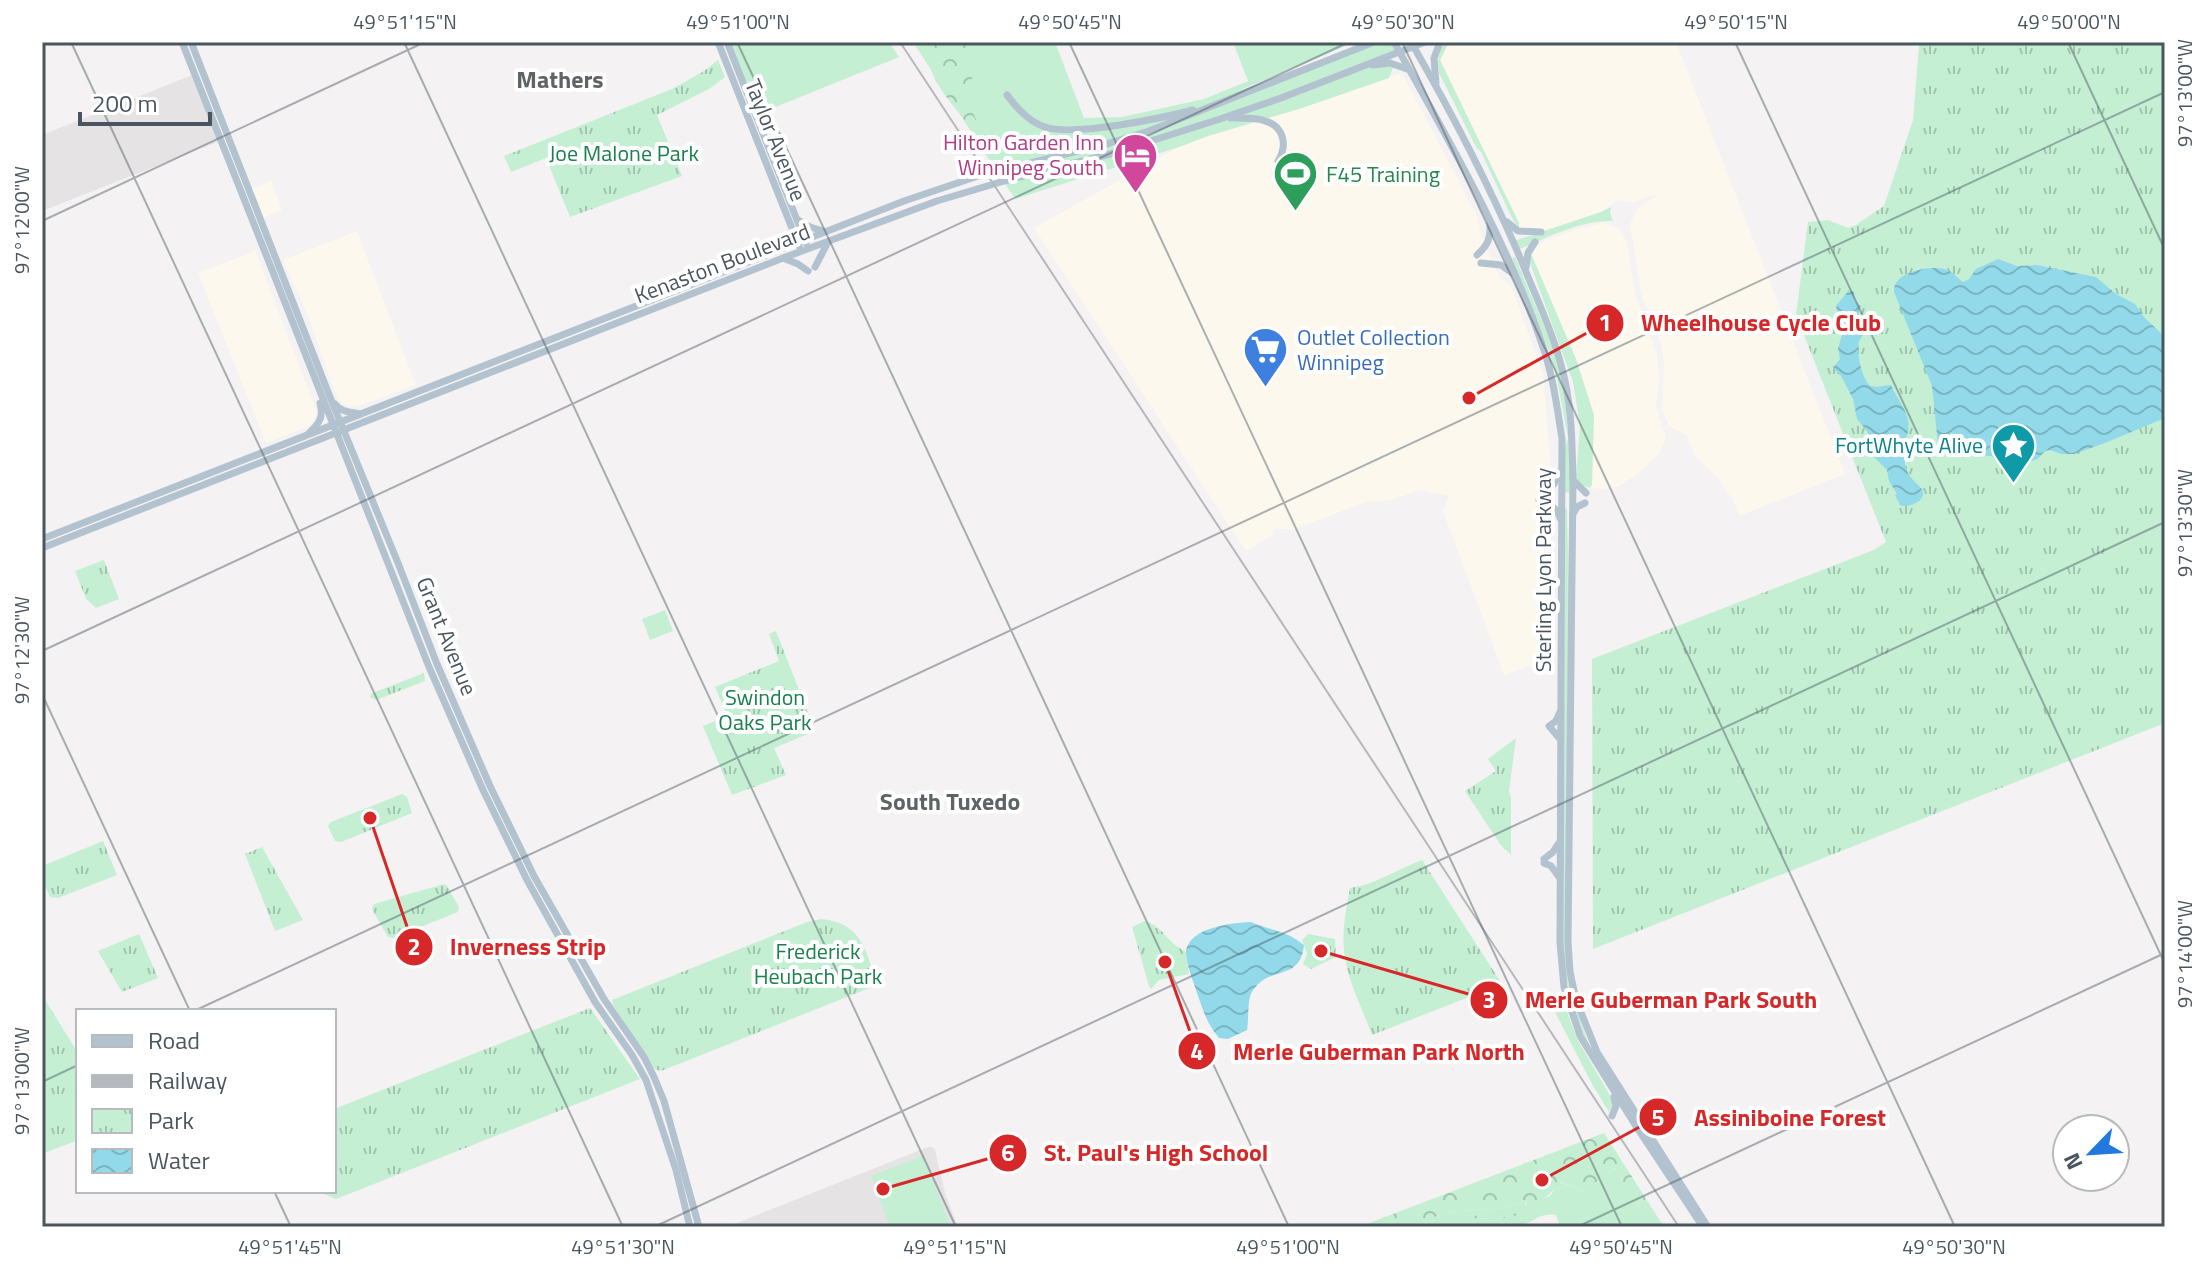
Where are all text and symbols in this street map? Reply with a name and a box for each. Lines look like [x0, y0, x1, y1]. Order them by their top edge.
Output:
text: 49°51'15"N [353, 6, 457, 37]
text: 49°51'00"N [686, 6, 790, 37]
text: 49°50'45"N [1018, 6, 1122, 37]
text: 49°50'30"N [1351, 6, 1455, 37]
text: 49°50'15"N [1684, 6, 1788, 37]
text: 49°50'00"N [2017, 6, 2121, 37]
text: 97°13'00"W [2169, 39, 2200, 147]
district label: Mathers [516, 61, 604, 97]
street label: Taylor Avenue [736, 74, 816, 206]
scale bar [80, 76, 210, 126]
text: 200 m [92, 85, 158, 121]
place label: Hilton Garden Inn Winnipeg South [943, 125, 1104, 184]
hotel icon: Hilton Garden Inn Winnipeg South [1111, 131, 1159, 194]
park label: Joe Malone Park [549, 136, 699, 170]
sports icon: F45 Training [1271, 150, 1319, 213]
place label: F45 Training [1326, 157, 1440, 191]
text: 97°12'00"W [6, 166, 37, 274]
street label: Kenaston Boulevard [629, 214, 815, 312]
callout: Wheelhouse Cycle Club [1585, 299, 1897, 347]
text: 1 [1598, 304, 1612, 340]
text: Wheelhouse Cycle Club [1641, 304, 1881, 340]
place label: Outlet Collection Winnipeg [1297, 320, 1450, 379]
supermarket icon: Outlet Collection Winnipeg [1242, 326, 1290, 389]
place icon: FortWhyte Alive [1990, 421, 2038, 484]
place label: FortWhyte Alive [1835, 428, 1983, 462]
street label: Sterling Lyon Parkway [1526, 467, 1560, 672]
text: 97°13'30"W [2169, 469, 2200, 577]
street label: Grant Avenue [408, 572, 486, 700]
text: 97°12'30"W [6, 596, 37, 704]
park label: Swindon Oaks Park [718, 680, 812, 739]
district label: South Tuxedo [880, 783, 1020, 819]
text: 97°14'00"W [2169, 900, 2200, 1008]
callout: Inverness Strip [394, 923, 622, 971]
text: 2 [407, 928, 421, 964]
text: Inverness Strip [450, 928, 606, 964]
park label: Frederick Heubach Park [754, 934, 883, 993]
callout: Merle Guberman Park South [1469, 976, 1834, 1024]
text: 3 [1482, 981, 1496, 1017]
text: Merle Guberman Park South [1525, 981, 1817, 1017]
legend [76, 1009, 336, 1193]
text: Road [148, 1022, 200, 1058]
text: 97°13'00"W [6, 1027, 37, 1135]
callout: Merle Guberman Park North [1177, 1027, 1541, 1075]
text: 4 [1190, 1033, 1204, 1069]
text: Merle Guberman Park North [1233, 1033, 1525, 1069]
text: Railway [148, 1062, 228, 1098]
callout: Assiniboine Forest [1638, 1093, 1901, 1141]
text: 5 [1651, 1099, 1665, 1135]
text: Assiniboine Forest [1694, 1099, 1886, 1135]
text: Park [148, 1102, 194, 1138]
north arrow [2051, 1113, 2131, 1193]
callout: St. Paul's High School [988, 1129, 1284, 1177]
text: 6 [1001, 1134, 1015, 1170]
text: St. Paul's High School [1044, 1134, 1268, 1170]
text: Water [148, 1142, 210, 1178]
text: N [2054, 1147, 2092, 1176]
text: 49°51'45"N [238, 1231, 342, 1262]
text: 49°51'30"N [571, 1231, 675, 1262]
text: 49°51'15"N [903, 1231, 1007, 1262]
text: 49°51'00"N [1236, 1231, 1340, 1262]
text: 49°50'45"N [1569, 1231, 1673, 1262]
text: 49°50'30"N [1902, 1231, 2006, 1262]

